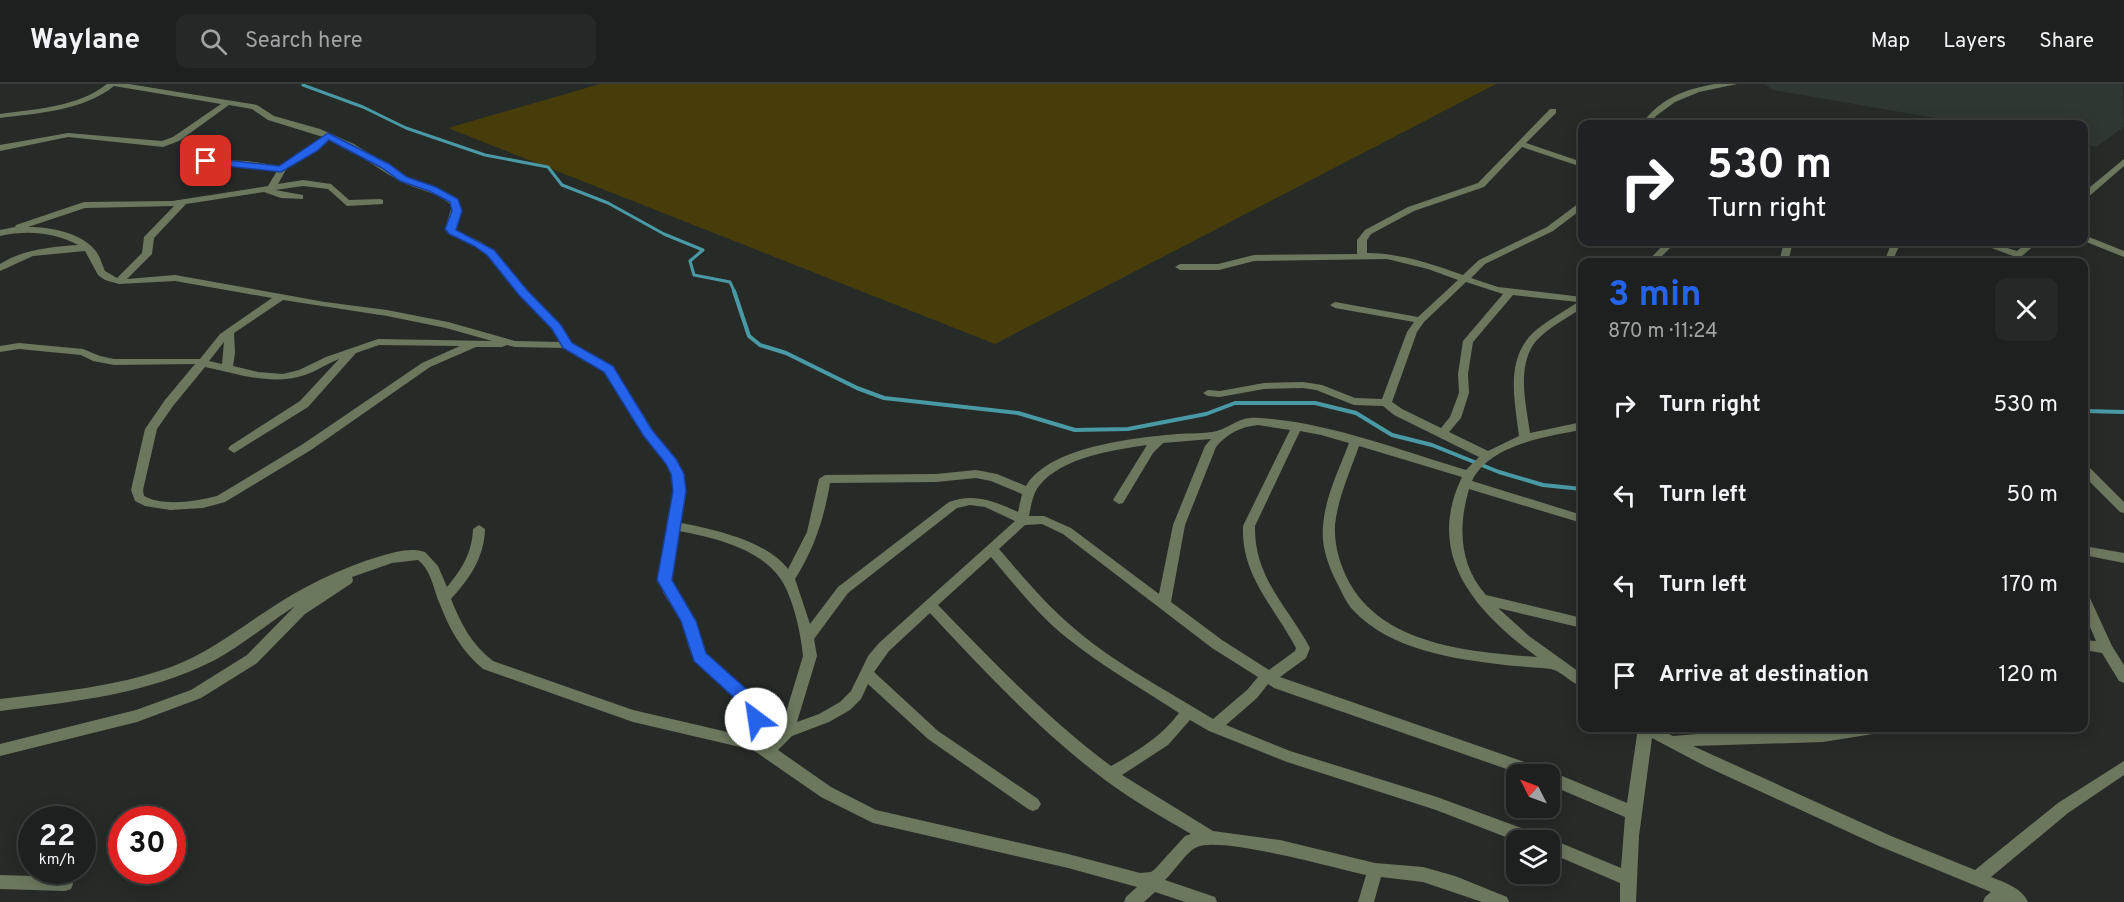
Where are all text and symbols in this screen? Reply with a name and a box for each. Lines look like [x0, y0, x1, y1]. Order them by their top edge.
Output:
search box [176, 14, 596, 68]
text: Waylane [30, 23, 140, 59]
icon: search [197, 25, 230, 58]
text: Search here [245, 28, 363, 55]
text: Map [1871, 28, 1910, 55]
text: Layers [1943, 28, 2006, 55]
text: Share [2039, 28, 2094, 55]
pin [180, 135, 231, 186]
text: 530 m [1707, 140, 1832, 193]
icon: arrive [189, 144, 222, 177]
icon: right [1608, 144, 1686, 222]
text: Turn right [1707, 192, 1826, 226]
text: 3 min [1608, 273, 1702, 319]
button: close [1995, 278, 2058, 341]
text: 870 m · 11:24 [1608, 319, 1718, 345]
icon: right [1608, 389, 1641, 422]
text: Turn right [1659, 392, 1761, 419]
text: 530 m [1993, 392, 2058, 419]
icon: left [1608, 479, 1641, 512]
text: Turn left [1659, 482, 1747, 509]
text: 50 m [2006, 482, 2058, 509]
icon: left [1608, 569, 1641, 602]
text: Turn left [1659, 572, 1747, 599]
text: 170 m [2001, 572, 2058, 599]
icon: arrive [1608, 659, 1641, 692]
text: Arrive at destination [1659, 662, 1869, 689]
text: 120 m [1998, 662, 2058, 689]
position arrow [724, 687, 788, 751]
north arrow [1506, 764, 1560, 818]
map controls [1506, 764, 1560, 884]
speed limit sign: 30 [108, 806, 186, 884]
text: 22 [39, 819, 75, 856]
button: layers [1506, 830, 1560, 884]
text: km/h [39, 851, 75, 870]

